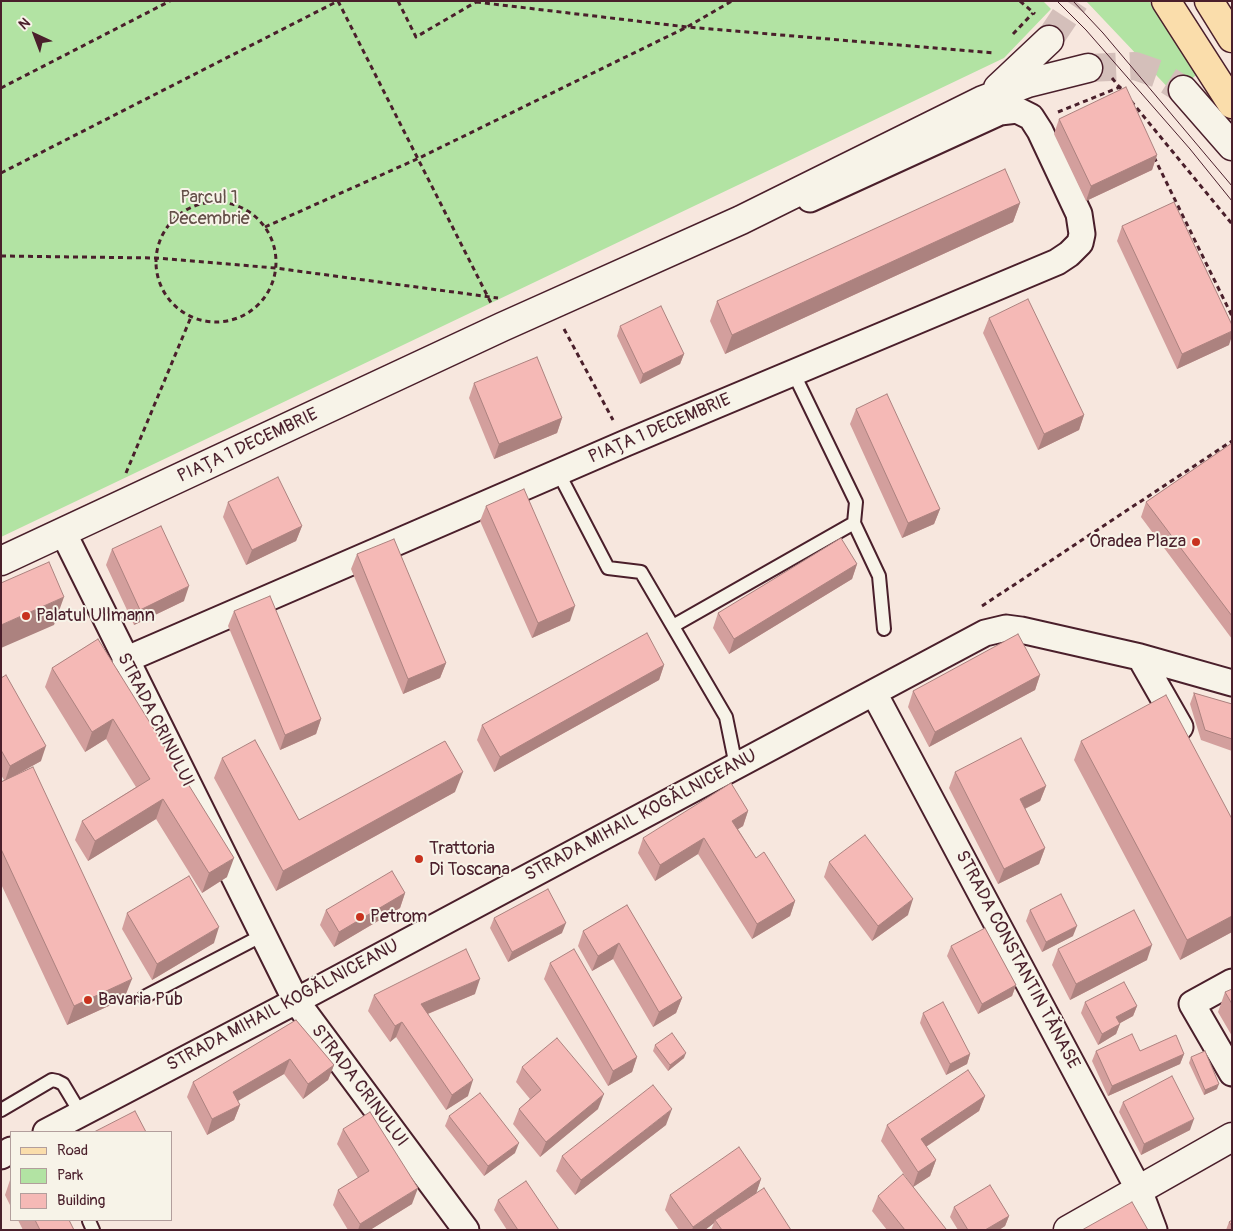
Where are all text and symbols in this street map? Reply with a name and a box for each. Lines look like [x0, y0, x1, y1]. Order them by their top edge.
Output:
north arrow [10, 10, 60, 60]
text: N [15, 14, 34, 33]
park label: Parcul 1 Decembrie [168, 187, 250, 230]
street label: PIAȚA 1 DECEMBRIE [586, 389, 734, 469]
street label: PIAȚA 1 DECEMBRIE [174, 404, 322, 488]
place label: Oradea Plaza [1089, 531, 1186, 553]
marker: Oradea Plaza [1190, 536, 1202, 548]
place label: Palatul Ullmann [36, 605, 155, 627]
marker: Palatul Ullmann [20, 610, 32, 622]
street label: STRADA CRINULUI [112, 649, 198, 791]
street label: STRADA MIHAIL KOGĂLNICEANU [521, 746, 761, 886]
place label: Trattoria Di Toscana [429, 838, 510, 881]
street label: STRADA CONSTANTIN TĂNASE [950, 847, 1084, 1073]
marker: Trattoria Di Toscana [413, 853, 425, 865]
place label: Petrom [370, 906, 427, 928]
marker: Petrom [354, 911, 366, 923]
street label: STRADA MIHAIL KOGĂLNICEANU [163, 936, 403, 1076]
place label: Bavaria Pub [98, 989, 183, 1011]
marker: Bavaria Pub [82, 994, 94, 1006]
street label: STRADA CRINULUI [306, 1021, 412, 1151]
legend [10, 1131, 172, 1221]
text: Road [57, 1141, 88, 1160]
text: Park [57, 1166, 83, 1185]
text: Building [57, 1191, 105, 1210]

